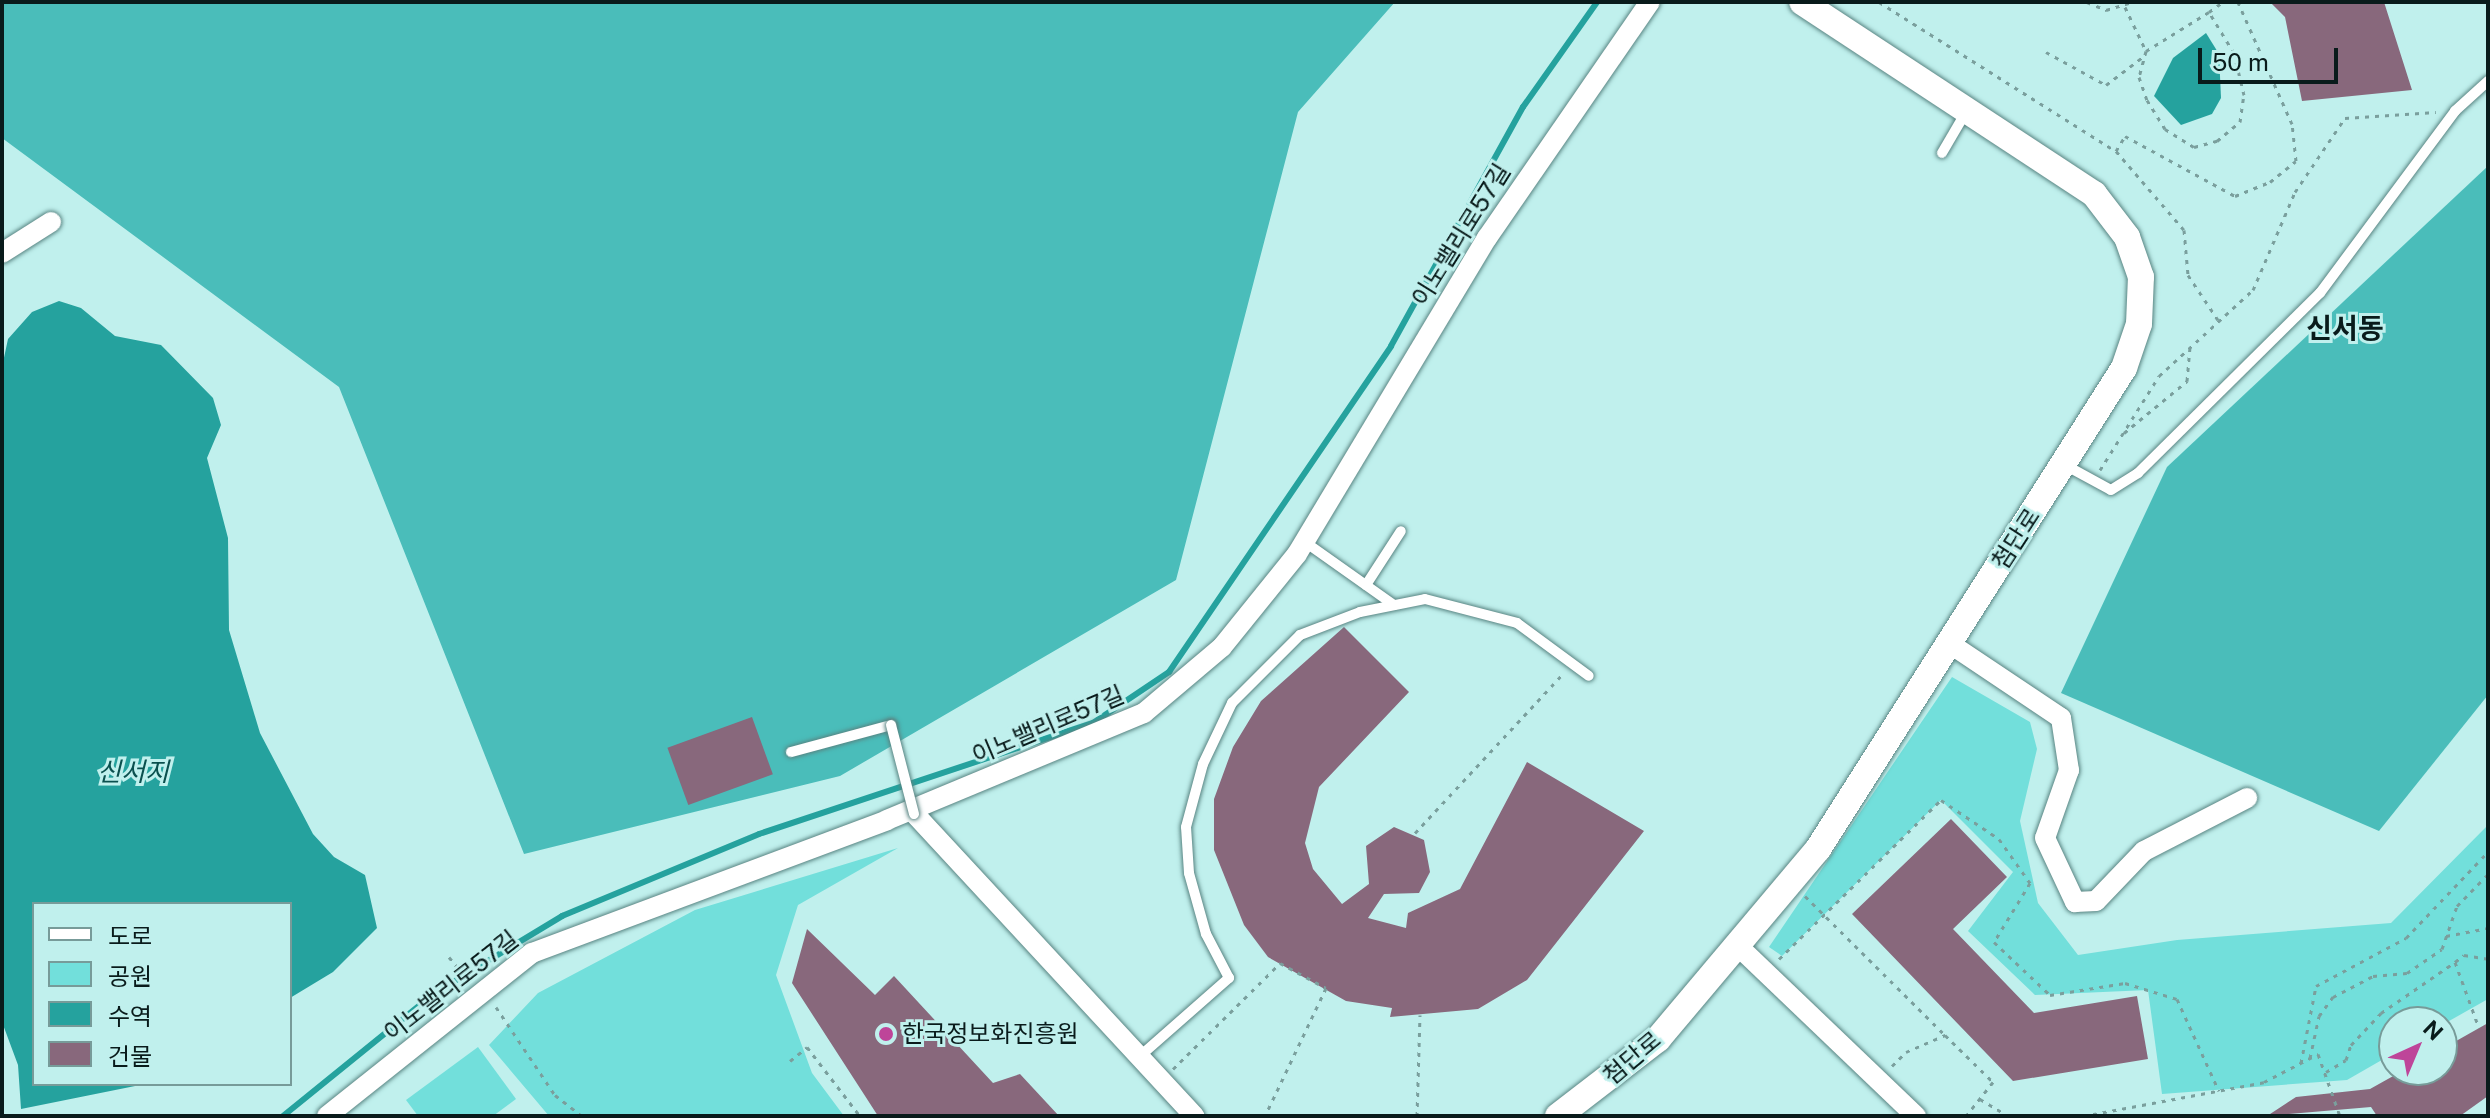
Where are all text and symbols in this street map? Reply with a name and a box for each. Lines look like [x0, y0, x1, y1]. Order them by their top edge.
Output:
scale bar [2202, 32, 2342, 82]
text: 50 m [2212, 48, 2269, 76]
street label: 이노밸리로57길 [1406, 159, 1516, 311]
district label: 신서동 [2306, 311, 2384, 345]
street label: 첨단로 [1986, 503, 2046, 575]
street label: 이노밸리로57길 [968, 680, 1128, 770]
water label: 신서지 [97, 756, 169, 788]
legend [32, 902, 292, 1086]
text: 도로 [108, 922, 152, 950]
street label: 이노밸리로57길 [378, 925, 524, 1047]
text: 공원 [108, 962, 152, 990]
text: 수역 [108, 1002, 152, 1030]
north arrow [2378, 1006, 2458, 1086]
text: N [2418, 1015, 2449, 1046]
place label: 한국정보화진흥원 [902, 1020, 1079, 1048]
marker: 한국정보화진흥원 [877, 1025, 895, 1043]
street label: 첨단로 [1597, 1026, 1667, 1090]
text: 건물 [108, 1042, 152, 1070]

